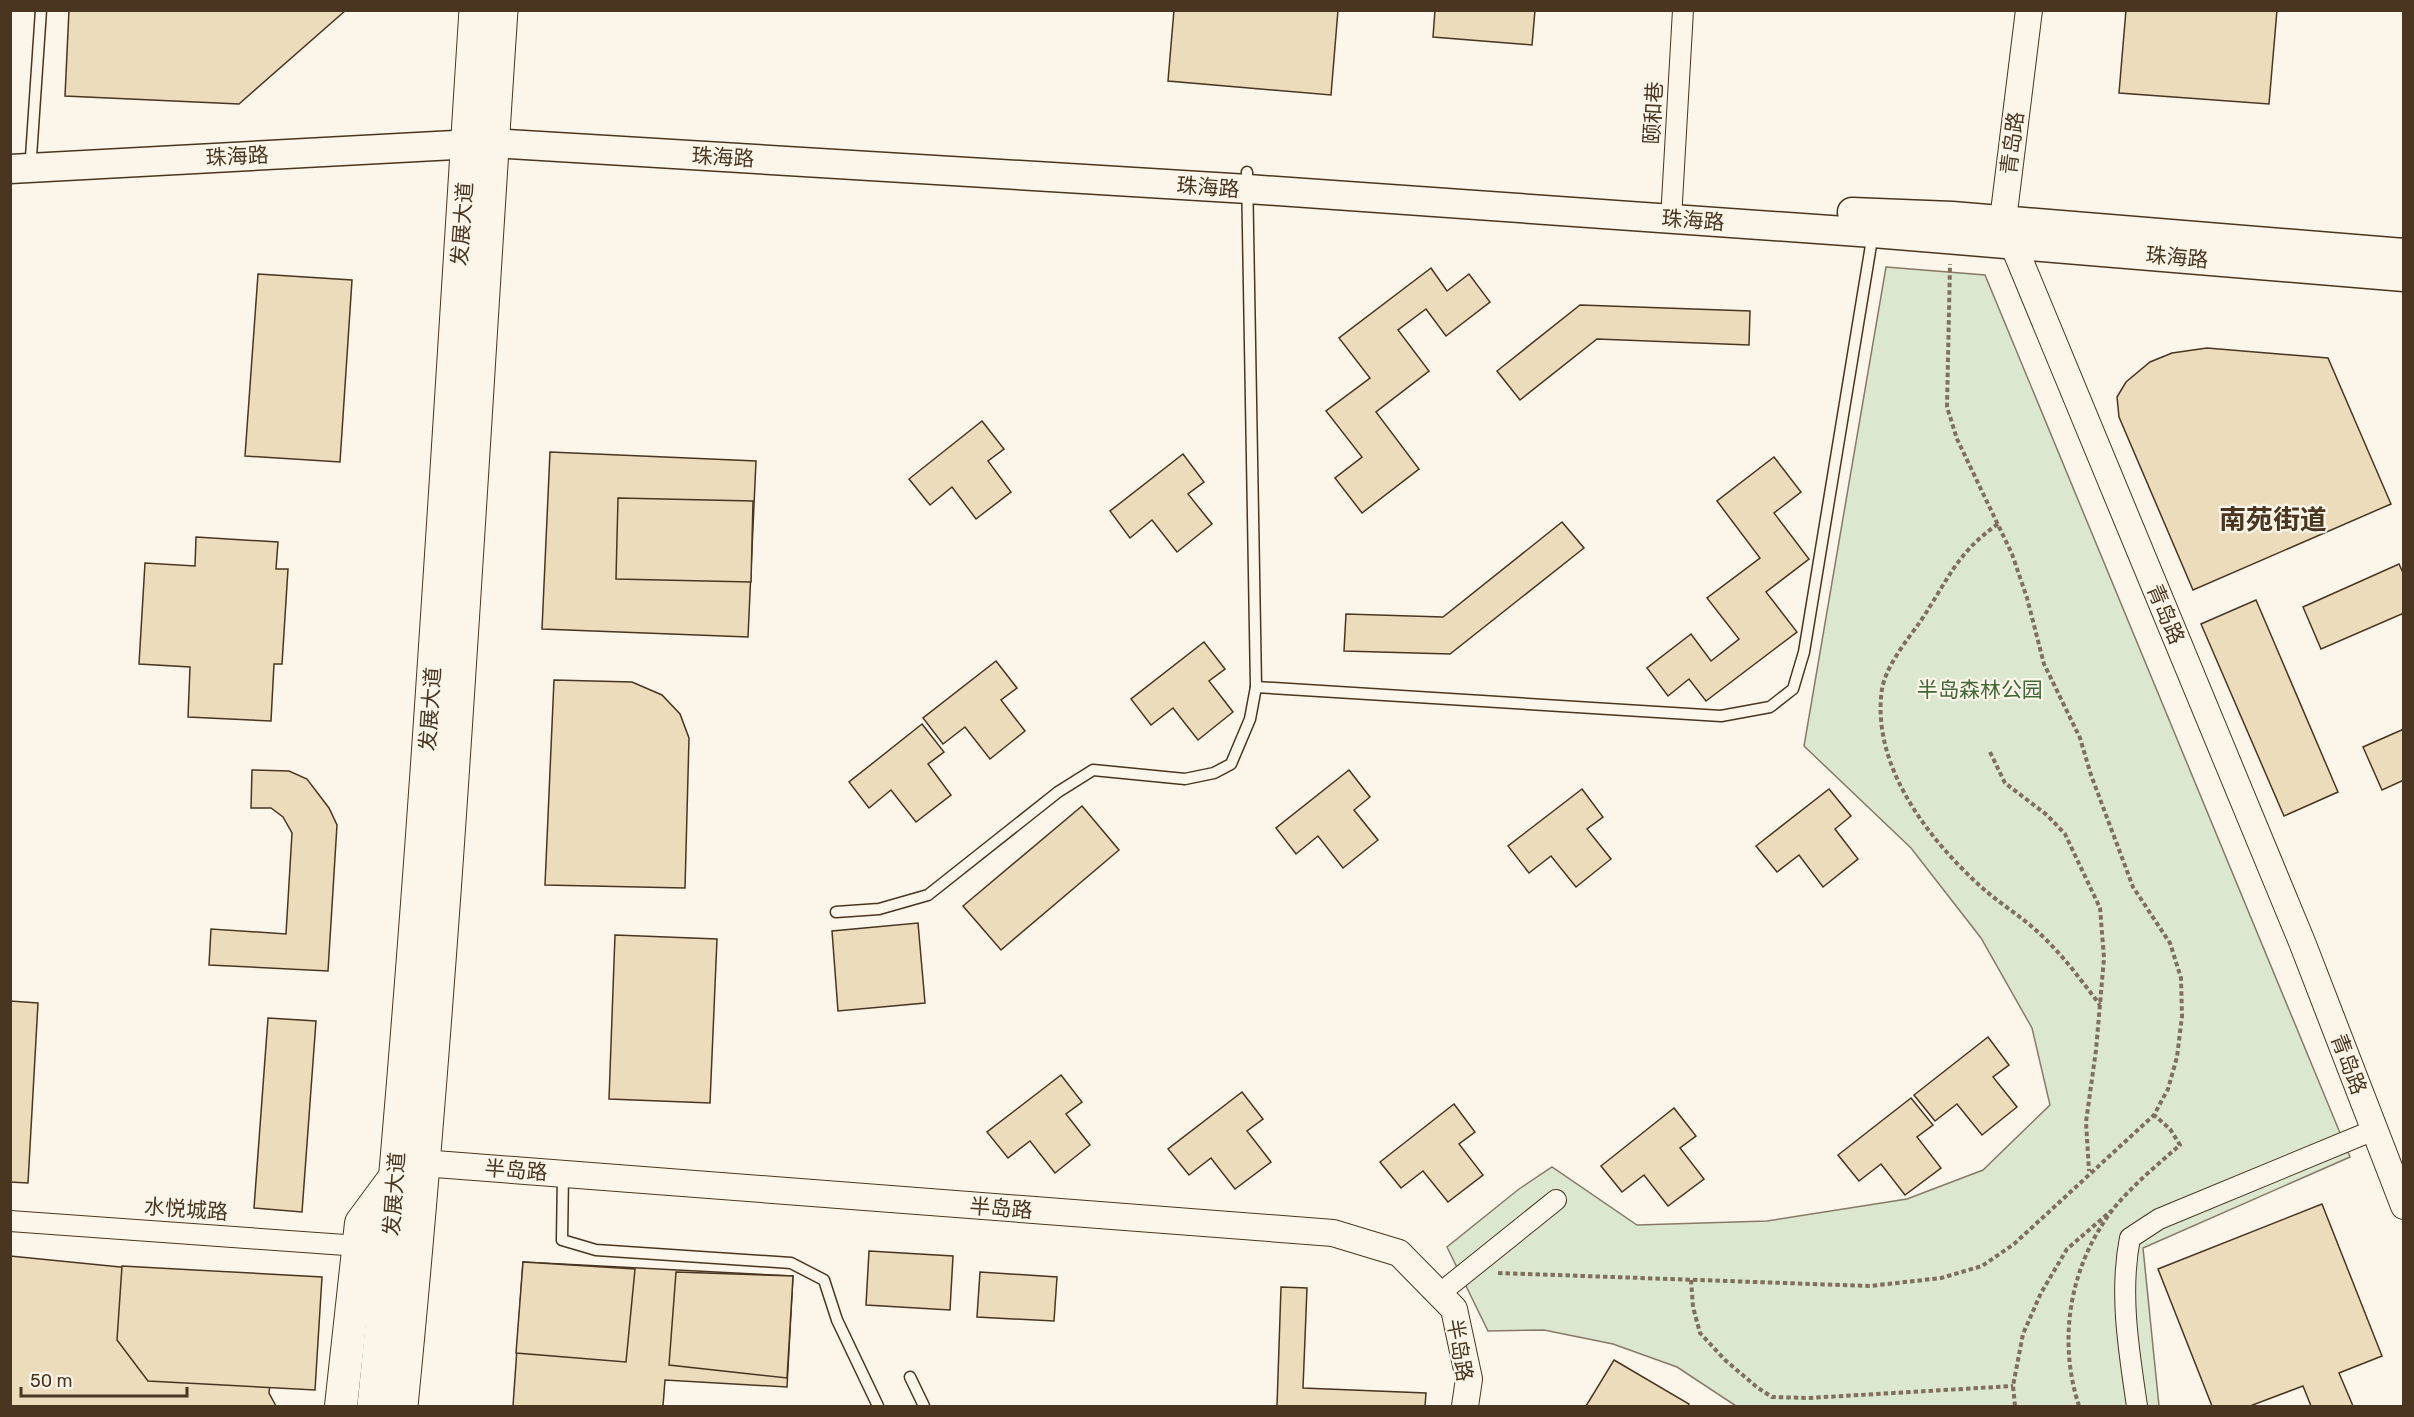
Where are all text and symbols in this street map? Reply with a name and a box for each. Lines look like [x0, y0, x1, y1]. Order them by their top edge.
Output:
street label: 颐和巷 [1639, 81, 1667, 145]
street label: 青岛路 [1996, 110, 2028, 176]
street label: 珠海路 [205, 142, 269, 170]
street label: 珠海路 [691, 143, 755, 171]
street label: 珠海路 [1176, 172, 1240, 202]
street label: 发展大道 [447, 181, 477, 267]
street label: 珠海路 [1661, 205, 1725, 235]
street label: 珠海路 [2145, 242, 2209, 272]
district label: 南苑街道 [2219, 504, 2327, 536]
street label: 青岛路 [2142, 580, 2190, 648]
street label: 发展大道 [415, 666, 445, 752]
park label: 半岛森林公园 [1917, 677, 2043, 702]
street label: 青岛路 [2326, 1030, 2372, 1098]
street label: 发展大道 [379, 1151, 409, 1237]
street label: 半岛路 [484, 1155, 548, 1185]
street label: 半岛路 [969, 1193, 1033, 1223]
street label: 水悦城路 [143, 1194, 229, 1224]
street label: 半岛路 [1442, 1317, 1478, 1383]
scale bar [21, 1360, 188, 1398]
text: 50 m [30, 1370, 73, 1392]

